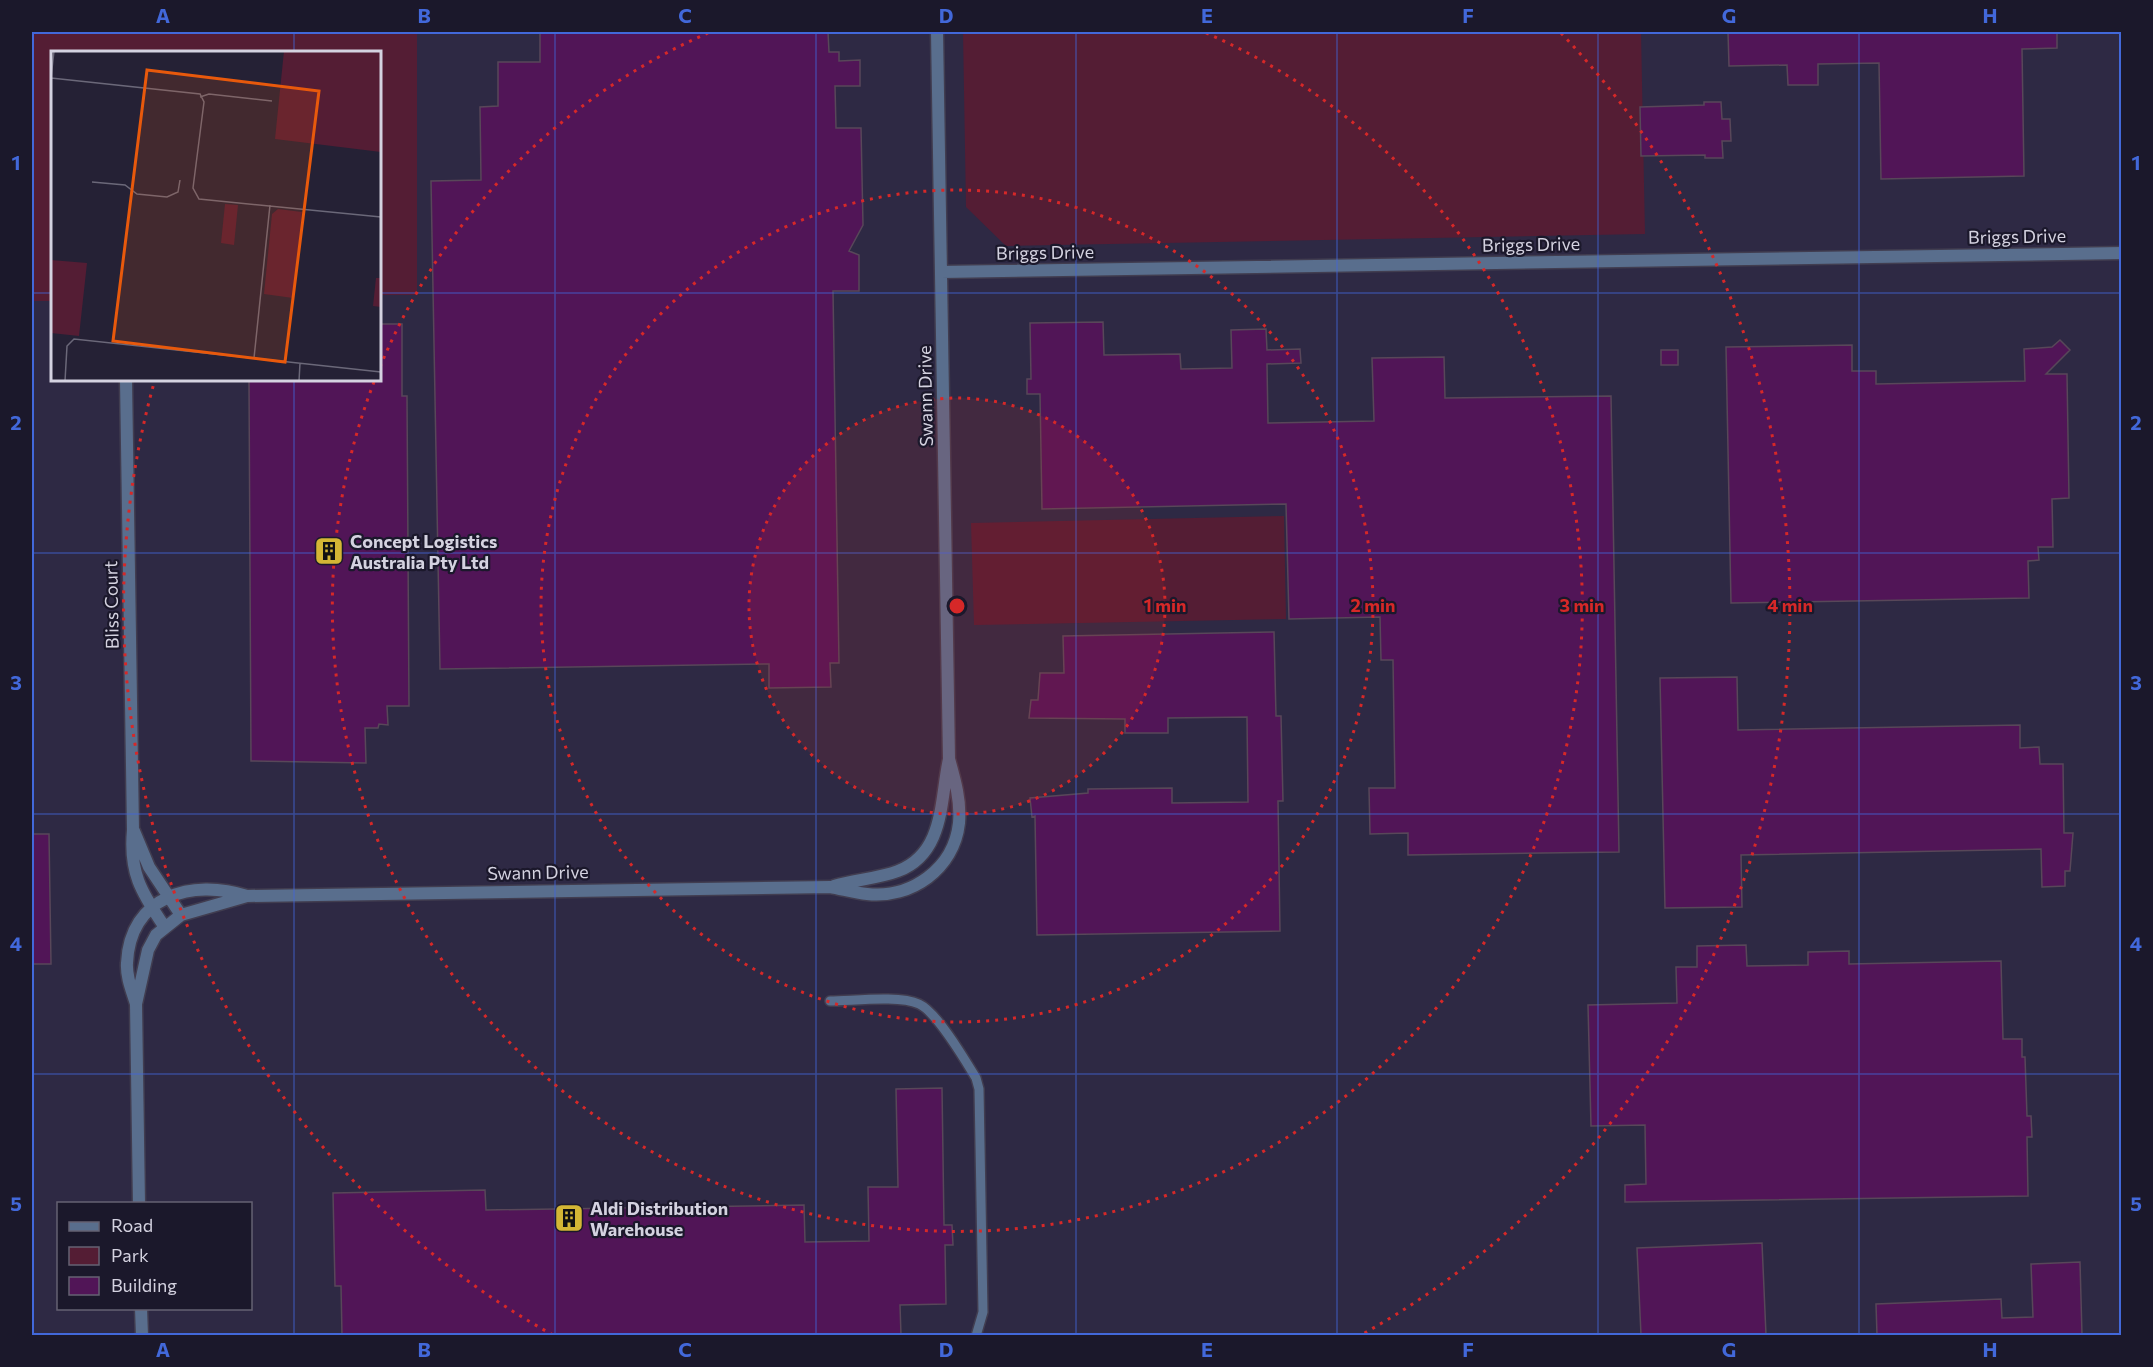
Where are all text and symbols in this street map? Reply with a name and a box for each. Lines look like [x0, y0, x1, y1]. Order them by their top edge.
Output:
text: A [156, 3, 170, 27]
text: B [417, 3, 431, 27]
text: C [678, 3, 692, 27]
text: D [939, 3, 953, 27]
text: E [1201, 3, 1213, 27]
text: F [1462, 3, 1474, 27]
text: G [1722, 3, 1736, 27]
text: H [1983, 3, 1998, 27]
inset map [51, 51, 381, 381]
text: 1 [11, 150, 21, 174]
text: 1 [2131, 150, 2141, 174]
street label: Briggs Drive [1968, 224, 2066, 248]
street label: Briggs Drive [1482, 232, 1580, 256]
street label: Briggs Drive [996, 240, 1094, 264]
street label: Swann Drive [913, 345, 937, 447]
text: 2 [10, 410, 22, 434]
text: 2 [2130, 410, 2142, 434]
place label: Concept Logistics Australia Pty Ltd [350, 530, 497, 573]
building icon: Concept Logistics Australia Pty Ltd [313, 535, 345, 567]
street label: Bliss Court [99, 561, 123, 649]
text: 1 min [1144, 594, 1186, 616]
text: 2 min [1351, 594, 1395, 616]
text: 3 min [1559, 594, 1605, 616]
text: 4 min [1767, 594, 1813, 616]
centre of rings [947, 596, 967, 616]
text: 3 [10, 670, 22, 694]
text: 3 [2130, 670, 2142, 694]
street label: Swann Drive [487, 860, 589, 884]
text: 4 [10, 931, 22, 955]
text: 4 [2130, 931, 2142, 955]
text: 5 [10, 1191, 22, 1215]
text: 5 [2130, 1191, 2142, 1215]
place label: Aldi Distribution Warehouse [590, 1197, 728, 1240]
legend [57, 1202, 252, 1310]
building icon: Aldi Distribution Warehouse [553, 1202, 585, 1234]
text: Road [111, 1214, 153, 1236]
text: Park [111, 1244, 149, 1266]
text: Building [111, 1274, 177, 1296]
text: A [156, 1337, 170, 1361]
text: B [417, 1337, 431, 1361]
text: C [678, 1337, 692, 1361]
text: D [939, 1337, 953, 1361]
text: E [1201, 1337, 1213, 1361]
text: F [1462, 1337, 1474, 1361]
text: G [1722, 1337, 1736, 1361]
text: H [1983, 1337, 1998, 1361]

